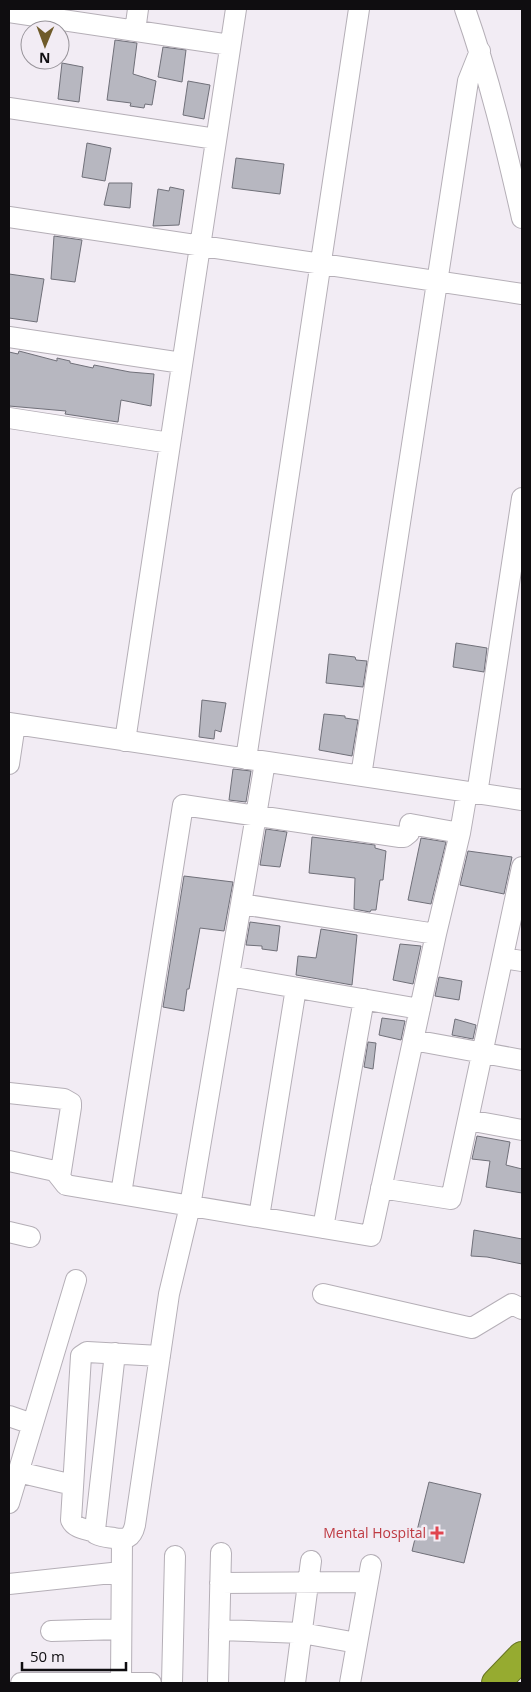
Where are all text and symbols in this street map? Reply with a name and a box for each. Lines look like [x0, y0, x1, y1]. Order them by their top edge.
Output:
north arrow [20, 20, 70, 70]
text: N [39, 49, 51, 68]
place label: Mental Hospital [323, 1523, 426, 1542]
marker: Mental Hospital [430, 1526, 444, 1540]
scale bar [22, 1640, 126, 1672]
text: 50 m [30, 1646, 65, 1666]

